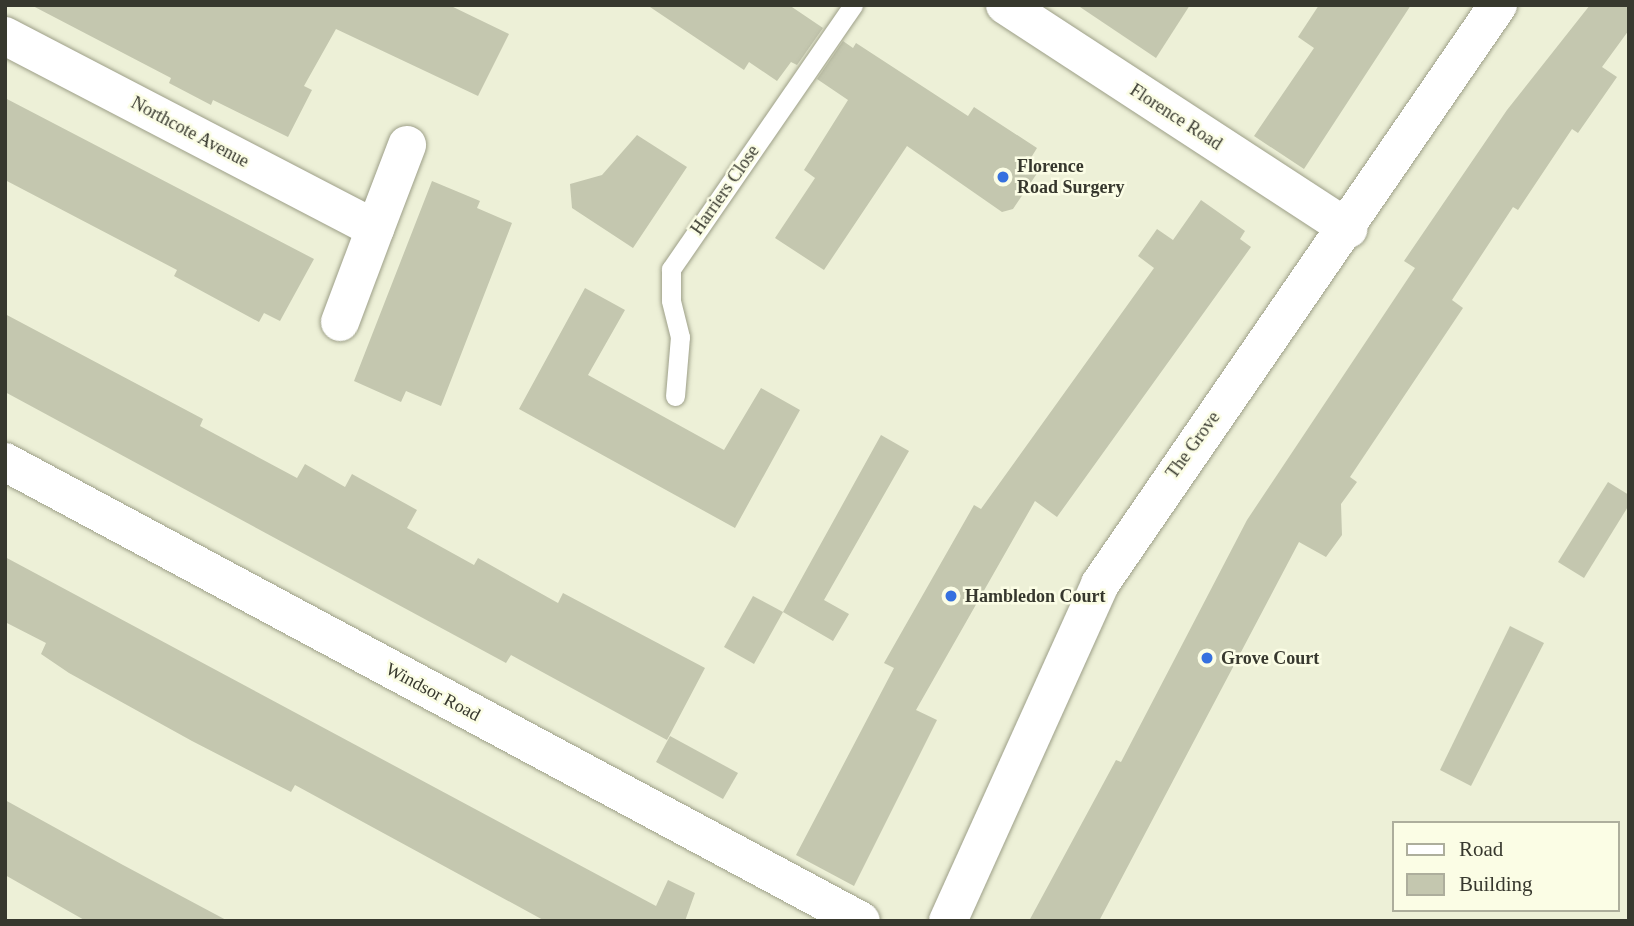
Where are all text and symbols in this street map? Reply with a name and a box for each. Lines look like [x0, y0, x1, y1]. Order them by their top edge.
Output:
street label: Florence Road [1126, 79, 1226, 155]
street label: Northcote Avenue [127, 92, 253, 172]
street label: Harriers Close [686, 141, 764, 239]
place label: Florence Road Surgery [1017, 156, 1124, 198]
marker: Florence Road Surgery [995, 169, 1011, 185]
street label: The Grove [1161, 407, 1225, 483]
place label: Hambledon Court [965, 585, 1106, 607]
marker: Hambledon Court [943, 588, 959, 604]
place label: Grove Court [1221, 647, 1319, 669]
marker: Grove Court [1199, 650, 1215, 666]
street label: Windsor Road [382, 658, 484, 726]
legend [1392, 821, 1620, 912]
text: Road [1459, 837, 1503, 861]
text: Building [1459, 872, 1533, 896]

